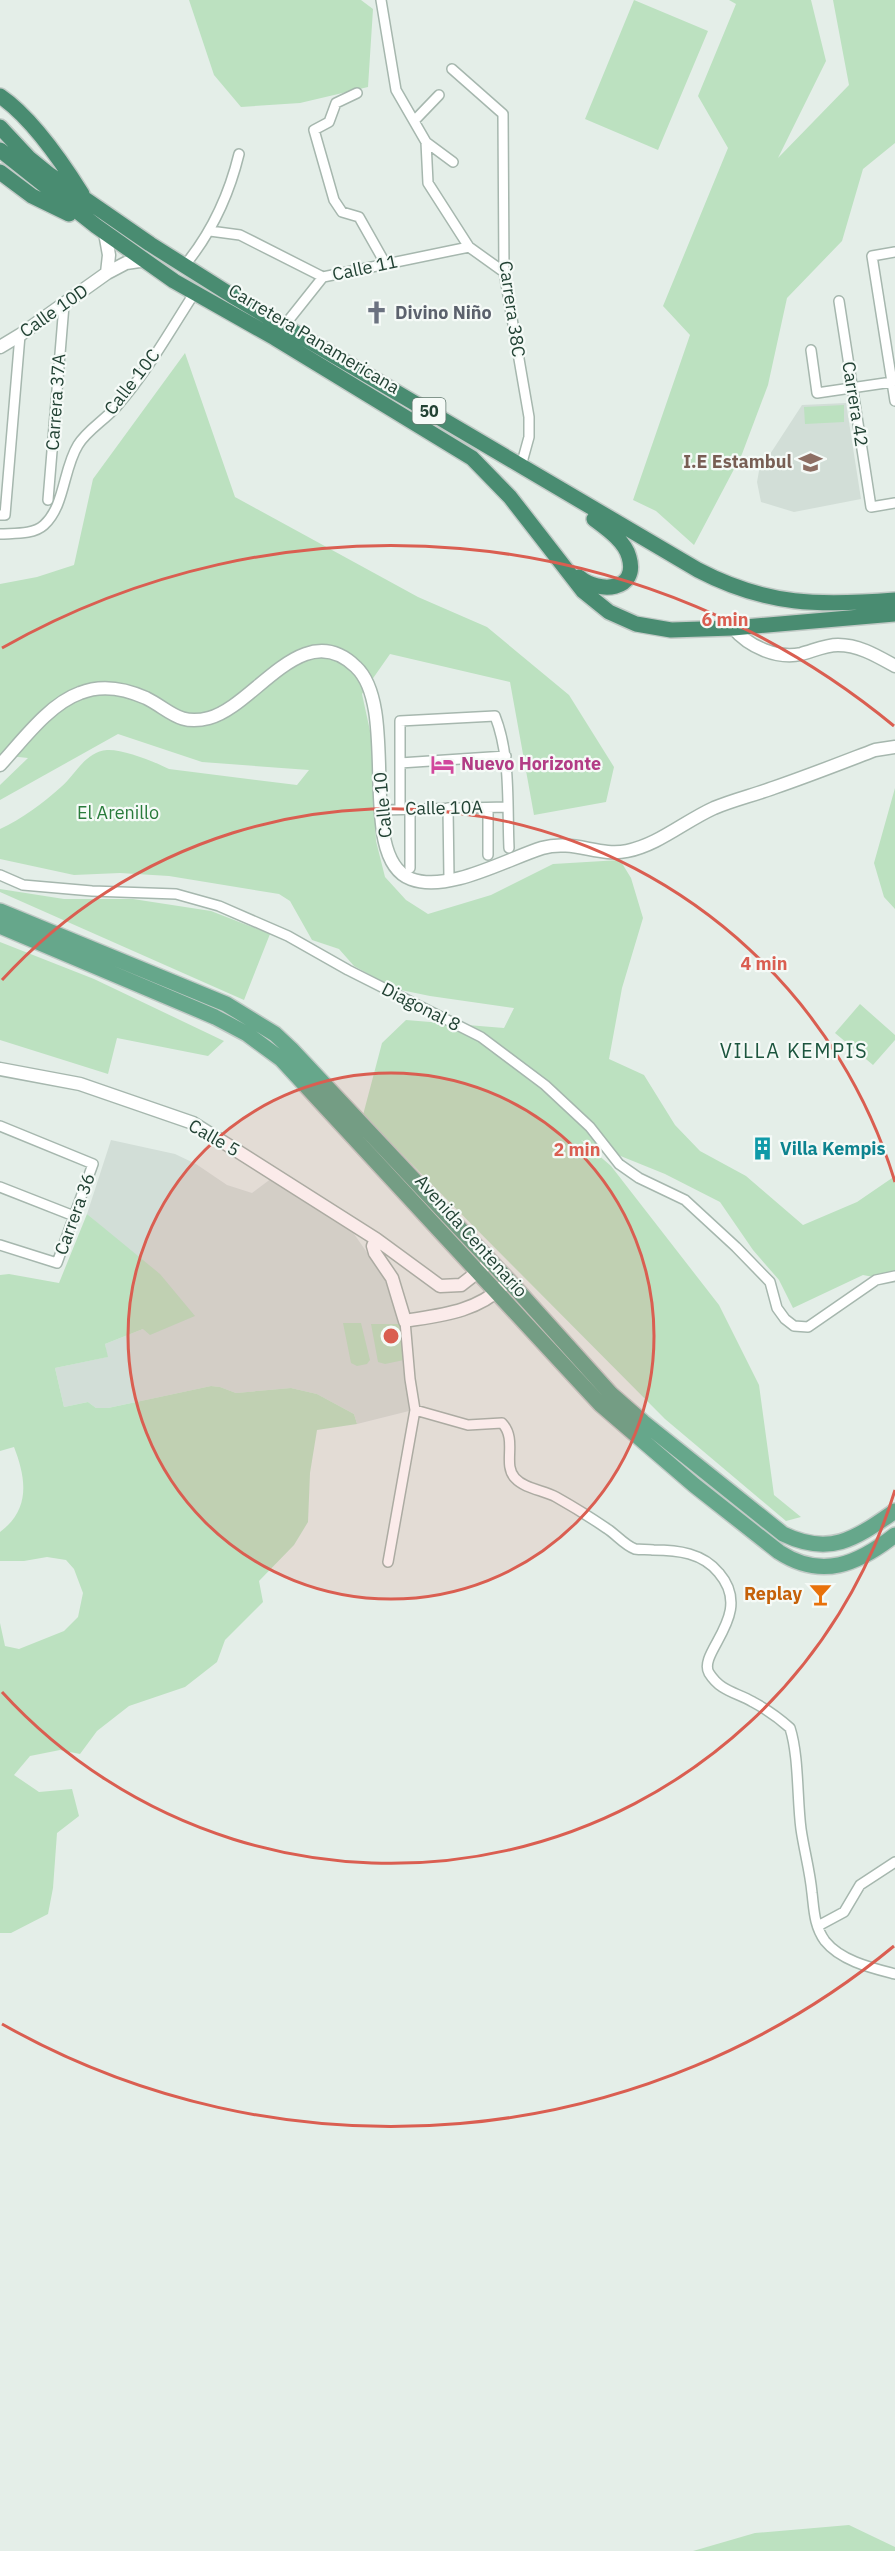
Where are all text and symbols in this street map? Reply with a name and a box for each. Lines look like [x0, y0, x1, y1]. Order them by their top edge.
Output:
street label: Calle 11 [330, 249, 400, 286]
street label: Carrera 38C [494, 259, 531, 359]
street label: Carretera Panamericana [224, 278, 404, 399]
street label: Calle 10D [15, 279, 92, 342]
church icon: Divino Niño [364, 300, 390, 326]
place label: Divino Niño [395, 301, 492, 324]
street label: Calle 10C [99, 344, 164, 419]
street label: Carrera 37A [41, 352, 70, 451]
street label: Carrera 42 [837, 360, 874, 448]
road number: 50 [412, 398, 446, 424]
school or university icon: I.E Estambul [797, 449, 823, 475]
place label: I.E Estambul [683, 450, 793, 473]
text: 6 min [701, 608, 749, 631]
hotel icon: Nuevo Horizonte [430, 751, 456, 777]
place label: Nuevo Horizonte [461, 752, 601, 775]
street label: Calle 10 [368, 771, 397, 839]
street label: Calle 10A [405, 795, 484, 820]
park label: El Arenillo [77, 801, 159, 824]
text: 4 min [740, 952, 788, 975]
street label: Diagonal 8 [378, 977, 465, 1036]
district label: VILLA KEMPIS [720, 1037, 868, 1064]
street label: Calle 5 [185, 1114, 244, 1161]
building icon: Villa Kempis [749, 1136, 775, 1162]
place label: Villa Kempis [780, 1137, 886, 1160]
text: 2 min [553, 1138, 601, 1161]
street label: Carrera 36 [49, 1170, 100, 1258]
street label: Avenida Centenario [410, 1170, 533, 1302]
centre of rings [381, 1326, 401, 1346]
bar icon: Replay [807, 1581, 833, 1607]
place label: Replay [744, 1582, 802, 1605]

